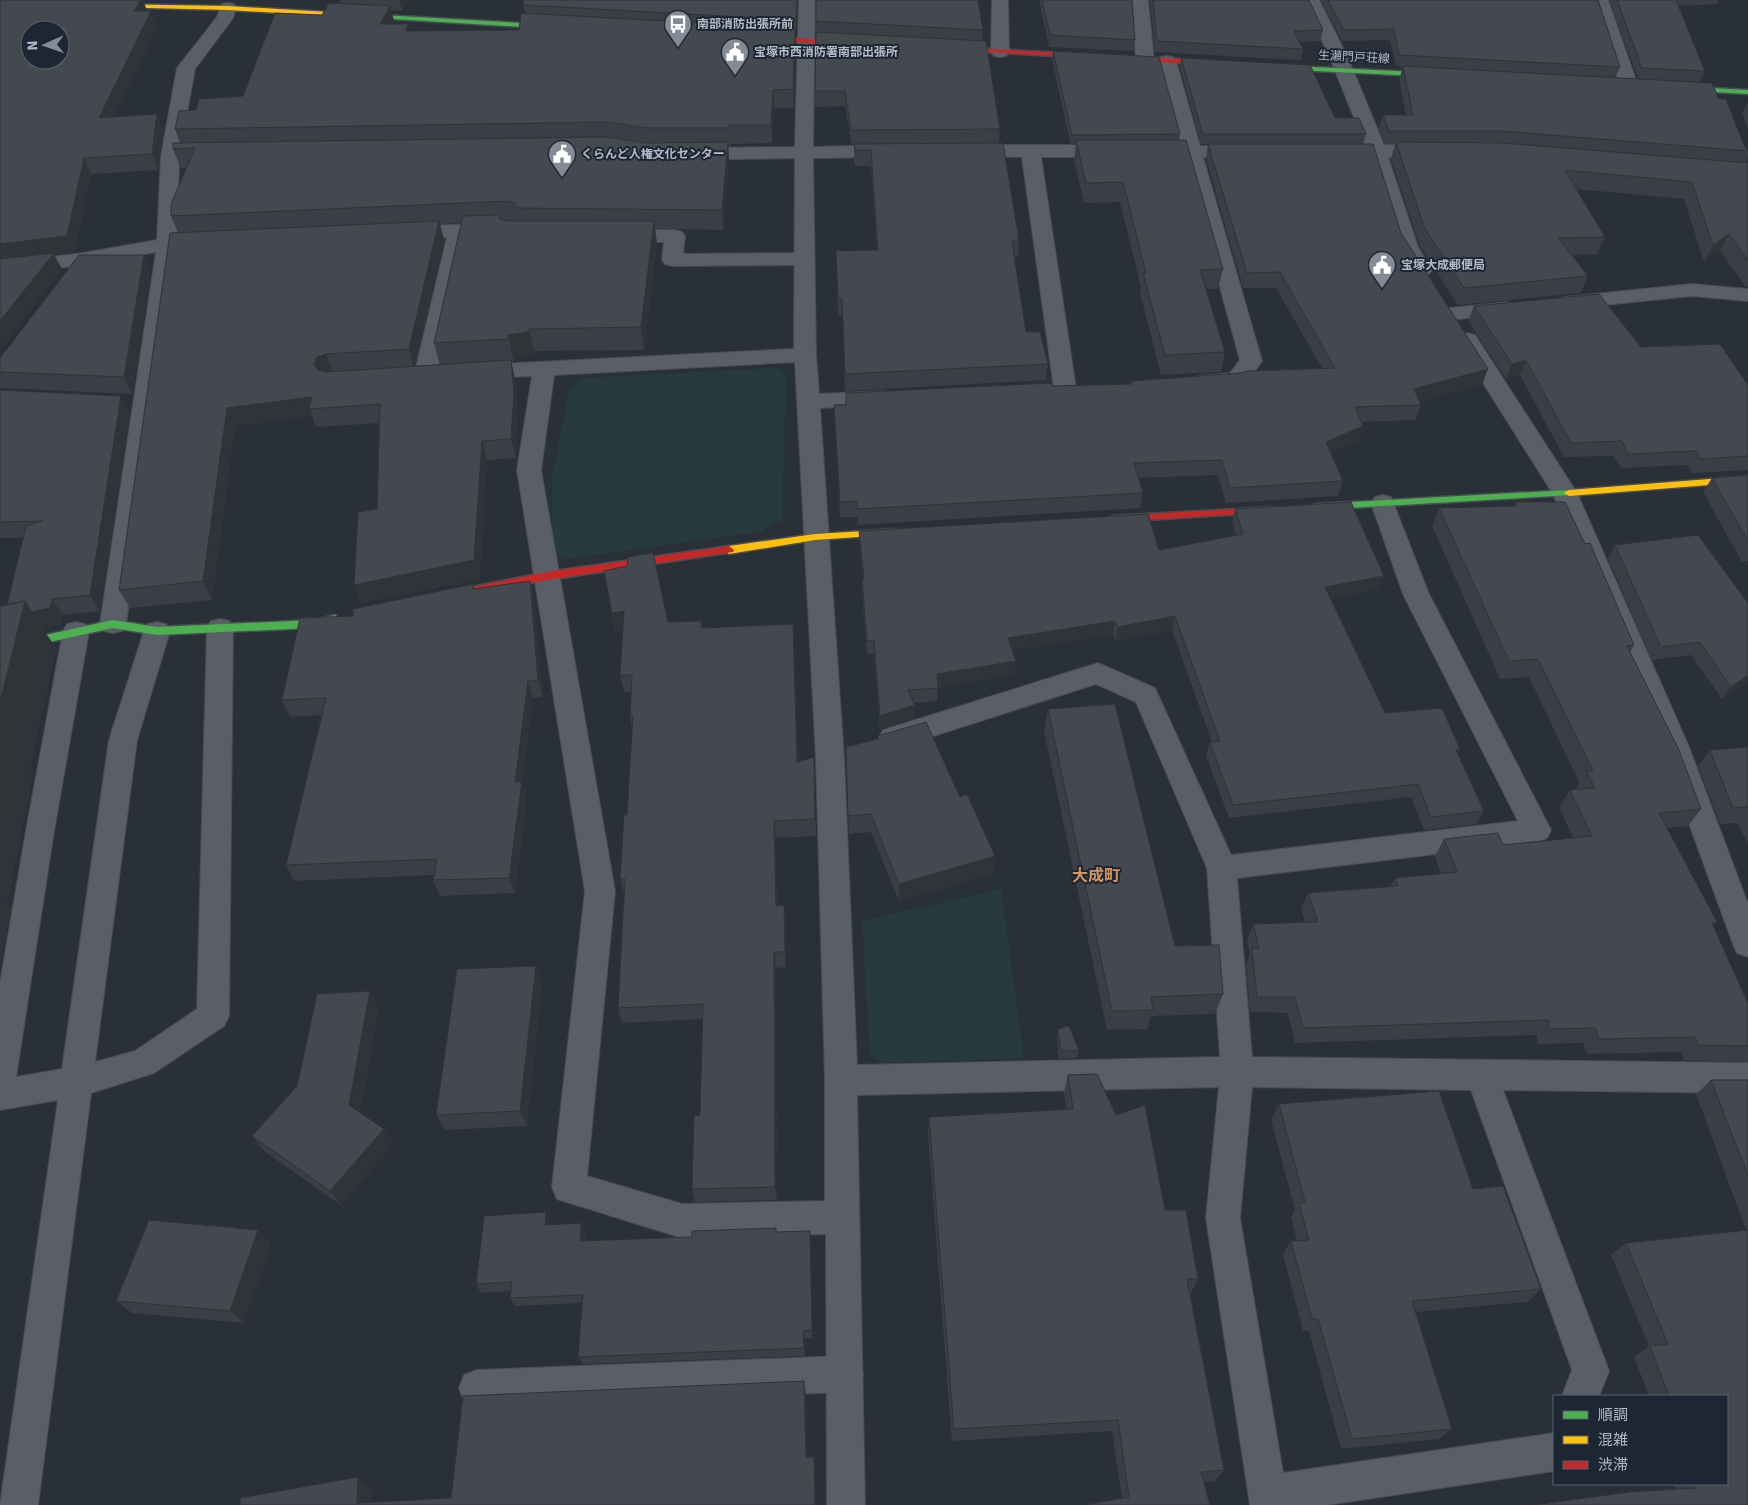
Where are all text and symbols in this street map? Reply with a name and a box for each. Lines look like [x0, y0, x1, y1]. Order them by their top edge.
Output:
bus stop icon: 南部消防出張所前 [663, 9, 693, 48]
place label: 南部消防出張所前 [697, 17, 793, 32]
north arrow [20, 20, 70, 70]
public building icon: 宝塚市西消防署南部出張所 [720, 37, 750, 76]
text: N [24, 40, 41, 51]
place label: 宝塚市西消防署南部出張所 [754, 45, 898, 60]
street label: 生瀬門戸荘線 [1318, 48, 1390, 67]
public building icon: くらんど人権文化センター [547, 139, 577, 178]
place label: くらんど人権文化センター [581, 147, 725, 162]
public building icon: 宝塚大成郵便局 [1367, 250, 1397, 289]
place label: 宝塚大成郵便局 [1401, 258, 1485, 273]
district label: 大成町 [1072, 866, 1120, 886]
legend [1553, 1395, 1728, 1485]
text: 順調 [1598, 1406, 1628, 1424]
text: 混雑 [1598, 1431, 1628, 1449]
text: 渋滞 [1598, 1456, 1628, 1474]

